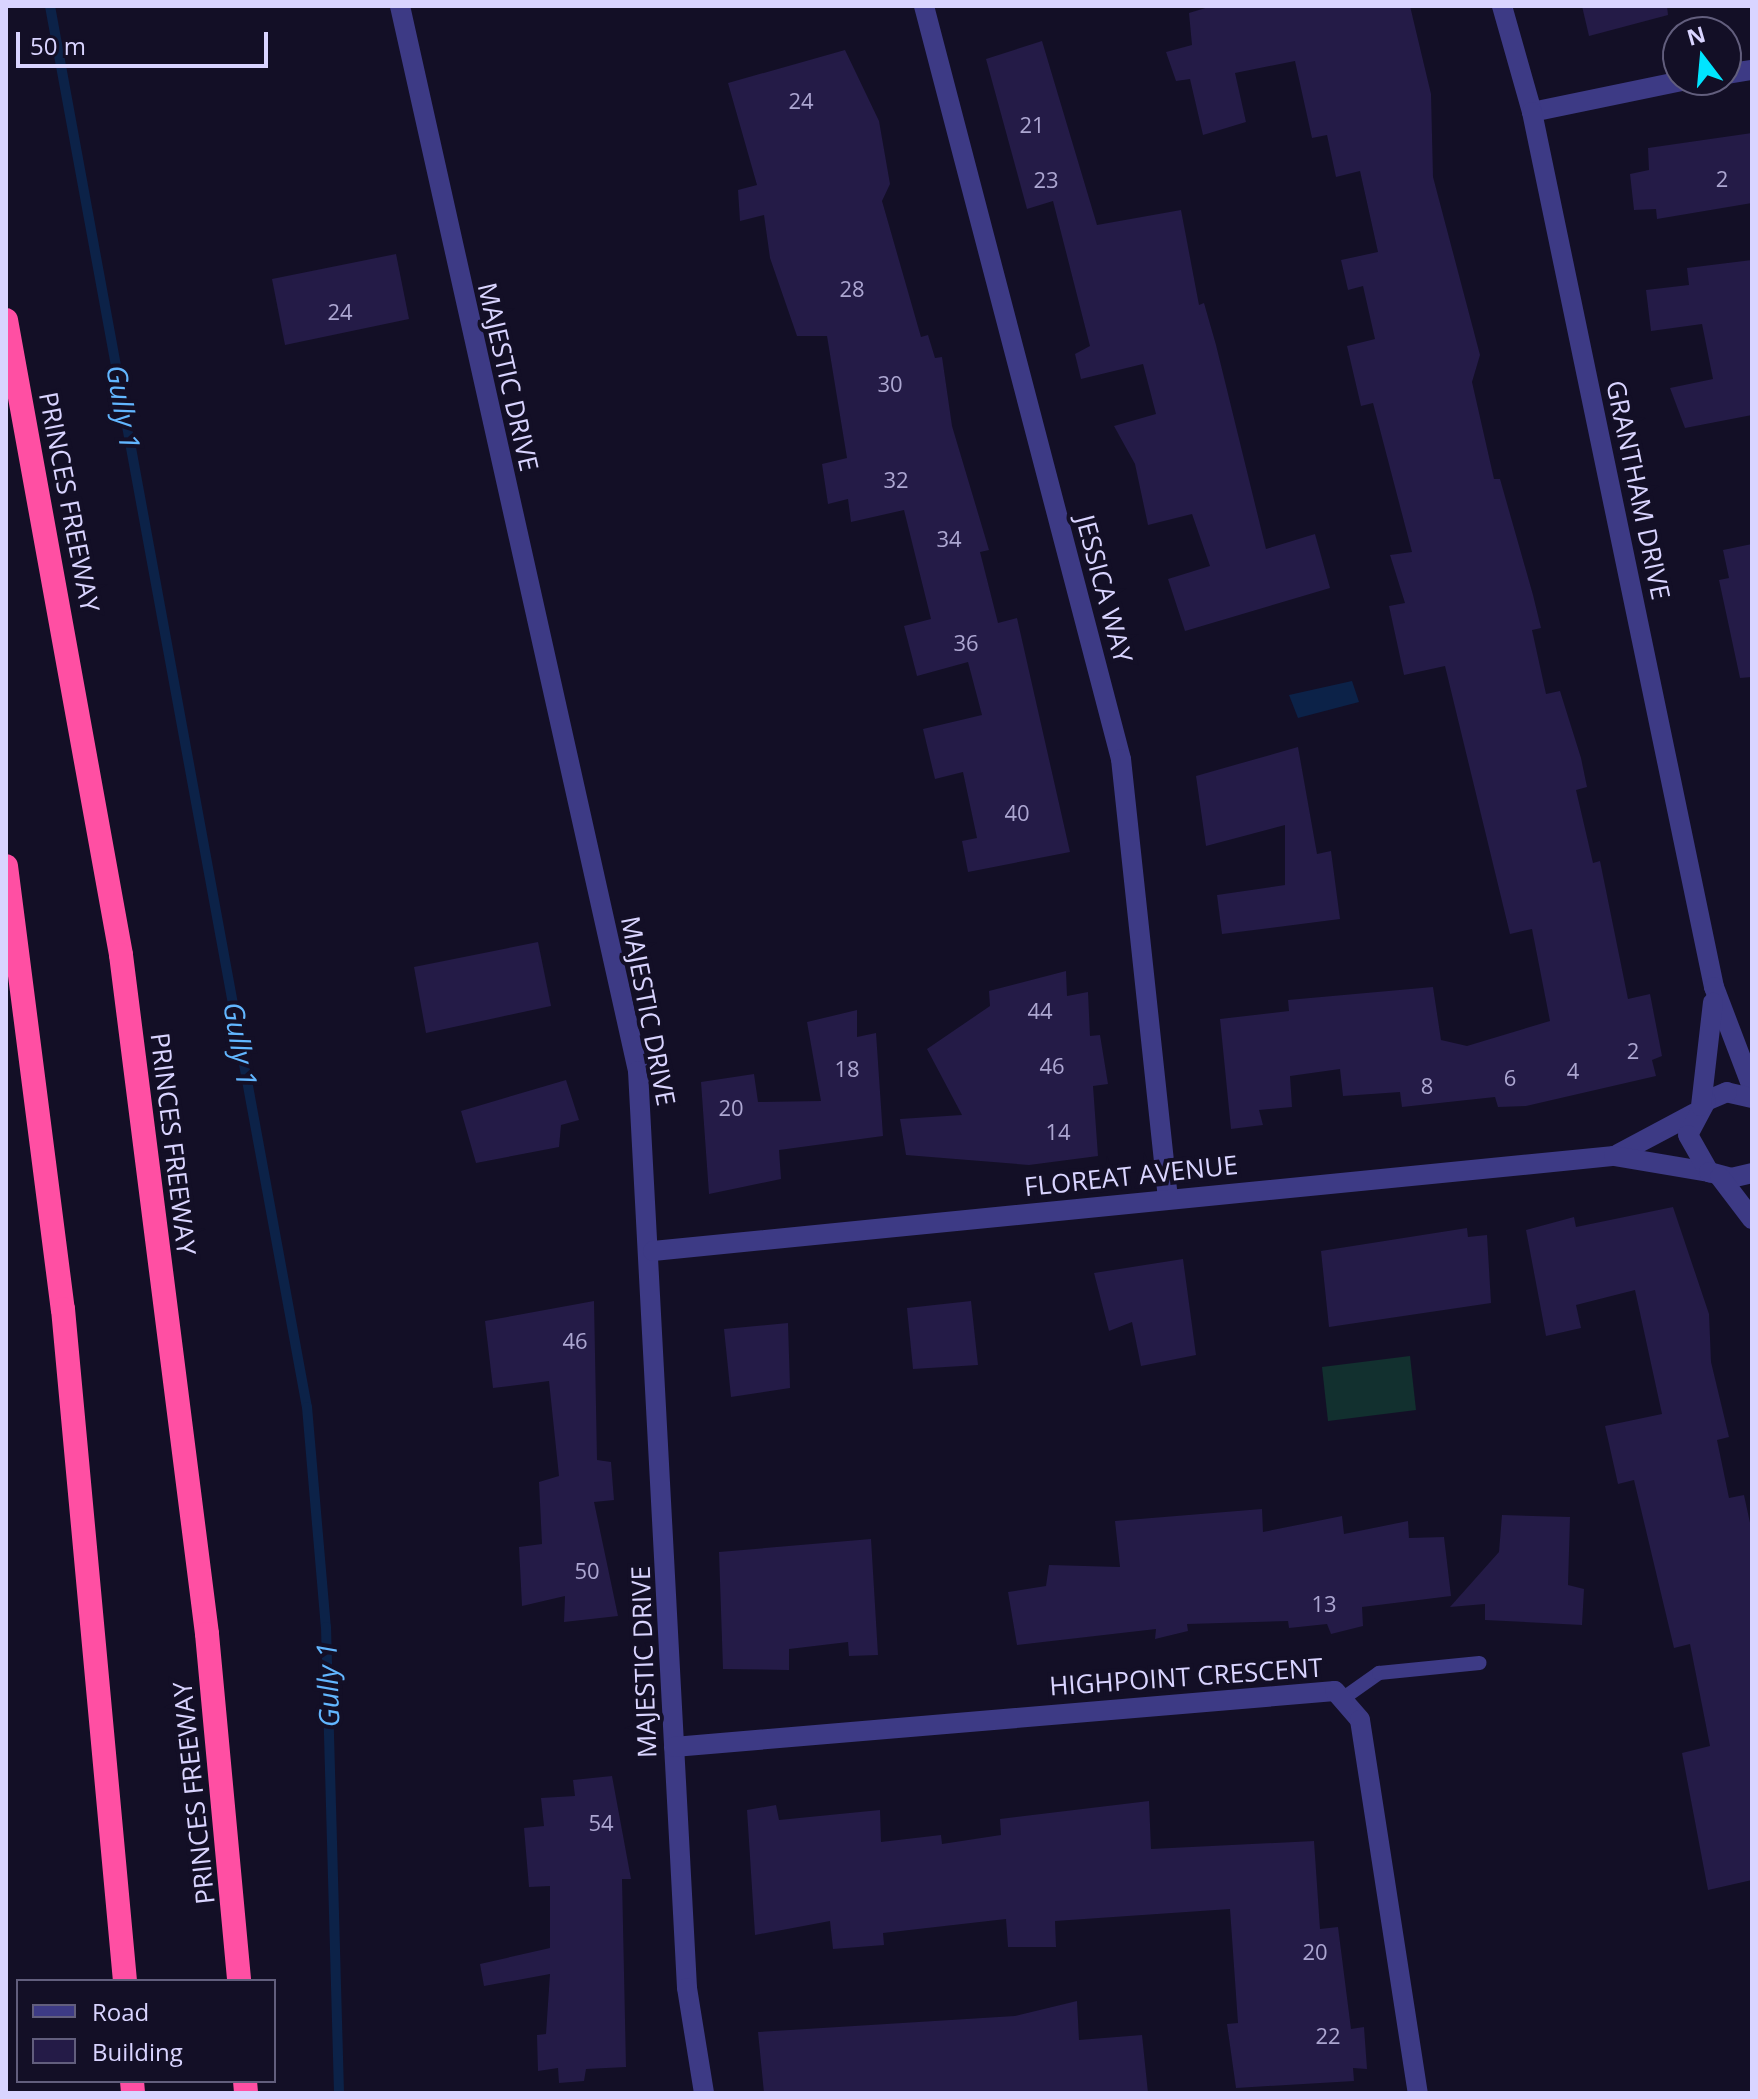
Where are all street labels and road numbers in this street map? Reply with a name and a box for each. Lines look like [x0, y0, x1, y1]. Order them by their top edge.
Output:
street label: MAJESTIC DRIVE [471, 280, 545, 474]
street label: GRANTHAM DRIVE [1600, 378, 1676, 602]
street label: PRINCES FREEWAY [32, 389, 106, 615]
street label: JESSICA WAY [1069, 512, 1139, 666]
street label: MAJESTIC DRIVE [614, 914, 682, 1108]
street label: PRINCES FREEWAY [144, 1031, 202, 1257]
street label: FLOREAT AVENUE [1023, 1149, 1239, 1203]
street label: MAJESTIC DRIVE [625, 1565, 663, 1759]
street label: HIGHPOINT CRESCENT [1048, 1652, 1324, 1702]
street label: PRINCES FREEWAY [167, 1680, 221, 1906]

